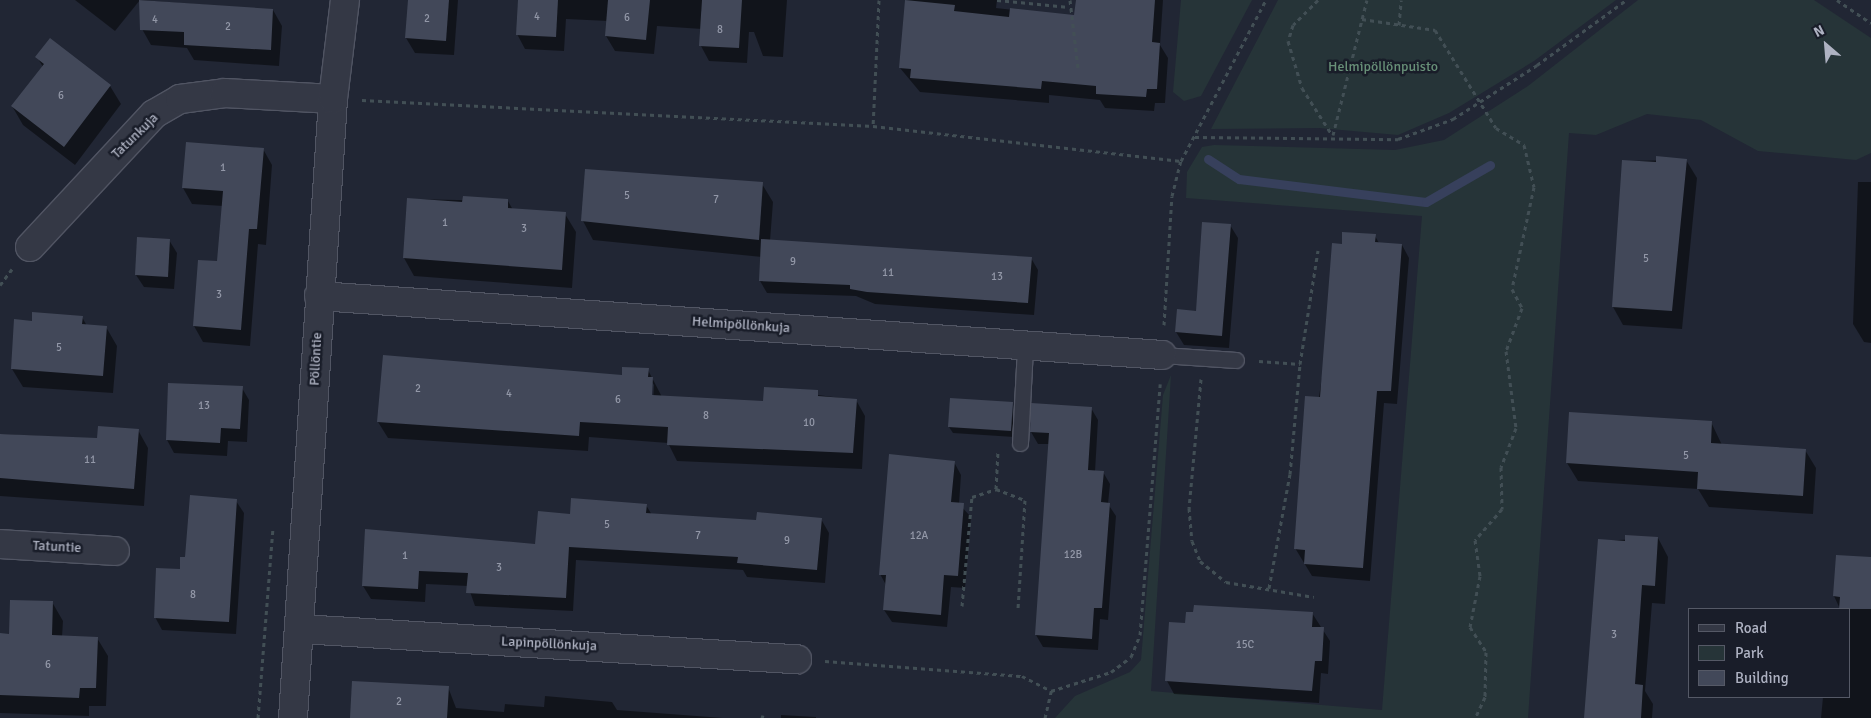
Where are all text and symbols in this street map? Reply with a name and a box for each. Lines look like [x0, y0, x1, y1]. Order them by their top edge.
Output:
house number: 4 [534, 10, 540, 24]
house number: 6 [624, 11, 630, 25]
house number: 2 [424, 12, 430, 26]
house number: 4 [152, 13, 158, 27]
house number: 2 [225, 20, 231, 34]
north arrow [1801, 20, 1851, 70]
text: N [1811, 21, 1827, 41]
house number: 8 [717, 23, 723, 37]
park label: Helmipöllönpuisto [1328, 59, 1438, 75]
house number: 6 [58, 89, 64, 103]
street label: Tatunkuja [108, 110, 162, 162]
house number: 1 [220, 161, 226, 175]
house number: 5 [624, 189, 630, 203]
house number: 7 [713, 193, 719, 207]
house number: 1 [442, 216, 448, 230]
house number: 3 [521, 222, 527, 236]
house number: 5 [1643, 252, 1649, 266]
house number: 9 [790, 255, 796, 269]
house number: 11 [882, 266, 894, 280]
house number: 13 [991, 270, 1003, 284]
house number: 3 [216, 288, 222, 302]
street label: Helmipöllönkuja [691, 313, 791, 337]
street label: Pöllöntie [306, 332, 326, 386]
house number: 5 [56, 341, 62, 355]
house number: 2 [415, 382, 421, 396]
house number: 4 [506, 387, 512, 401]
house number: 6 [615, 393, 621, 407]
house number: 13 [198, 399, 210, 413]
house number: 8 [703, 409, 709, 423]
house number: 10 [803, 416, 815, 430]
house number: 5 [1683, 449, 1689, 463]
house number: 11 [84, 453, 96, 467]
house number: 5 [604, 518, 610, 532]
house number: 7 [695, 529, 701, 543]
house number: 12A [910, 529, 928, 543]
house number: 9 [784, 534, 790, 548]
street label: Tatuntie [32, 537, 82, 557]
house number: 12B [1064, 548, 1082, 562]
house number: 1 [402, 549, 408, 563]
house number: 3 [496, 561, 502, 575]
house number: 8 [190, 588, 196, 602]
legend [1688, 608, 1851, 698]
text: Road [1735, 619, 1767, 637]
house number: 3 [1611, 628, 1617, 642]
street label: Lapinpöllönkuja [501, 633, 597, 655]
house number: 15C [1236, 638, 1254, 652]
text: Park [1735, 644, 1764, 662]
house number: 6 [45, 658, 51, 672]
text: Building [1735, 669, 1789, 687]
house number: 2 [396, 695, 402, 709]

